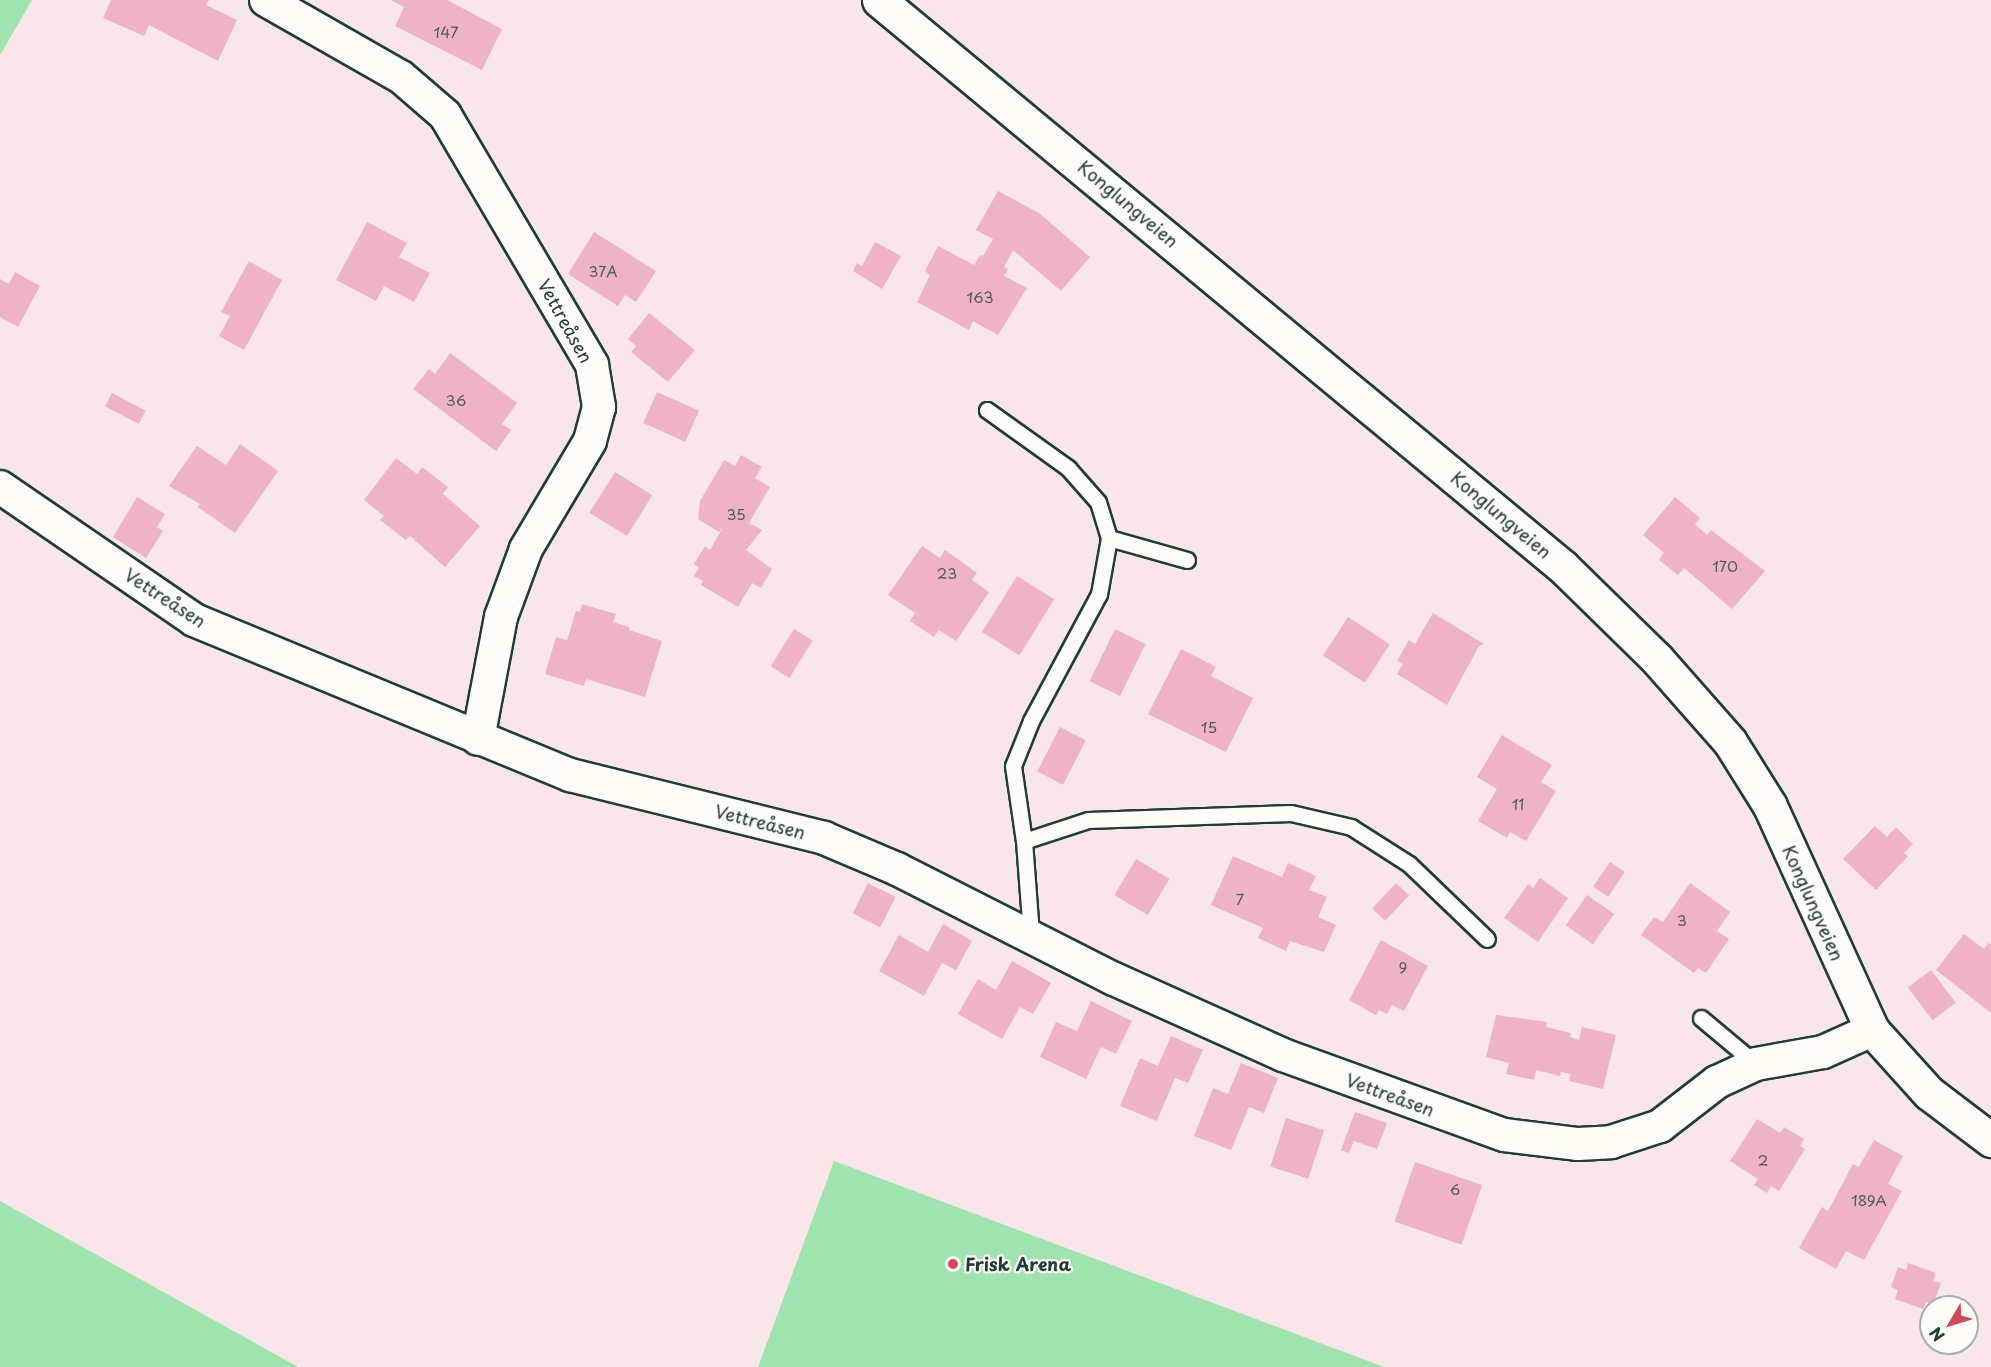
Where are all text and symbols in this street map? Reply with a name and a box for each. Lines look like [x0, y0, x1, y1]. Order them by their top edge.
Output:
house number: 147 [434, 23, 458, 41]
street label: Konglungveien [1074, 156, 1182, 252]
house number: 37A [589, 262, 617, 280]
street label: Vettreåsen [533, 275, 597, 367]
house number: 163 [966, 288, 994, 306]
house number: 36 [446, 391, 466, 409]
street label: Konglungveien [1447, 467, 1555, 563]
house number: 35 [726, 505, 746, 523]
house number: 170 [1712, 557, 1738, 575]
street label: Vettreåsen [120, 564, 210, 632]
house number: 23 [937, 564, 957, 582]
house number: 15 [1201, 718, 1217, 736]
house number: 11 [1512, 795, 1524, 813]
street label: Vettreåsen [712, 800, 808, 844]
street label: Konglungveien [1778, 842, 1848, 964]
house number: 7 [1236, 890, 1244, 908]
house number: 3 [1677, 911, 1687, 929]
house number: 9 [1399, 958, 1407, 976]
street label: Vettreåsen [1343, 1069, 1437, 1121]
house number: 2 [1758, 1151, 1768, 1169]
house number: 6 [1450, 1180, 1460, 1198]
house number: 189A [1851, 1191, 1887, 1209]
place label: Frisk Arena [965, 1253, 1071, 1275]
marker: Frisk Arena [946, 1257, 960, 1271]
north arrow [1919, 1295, 1979, 1355]
text: N [1923, 1322, 1950, 1347]

